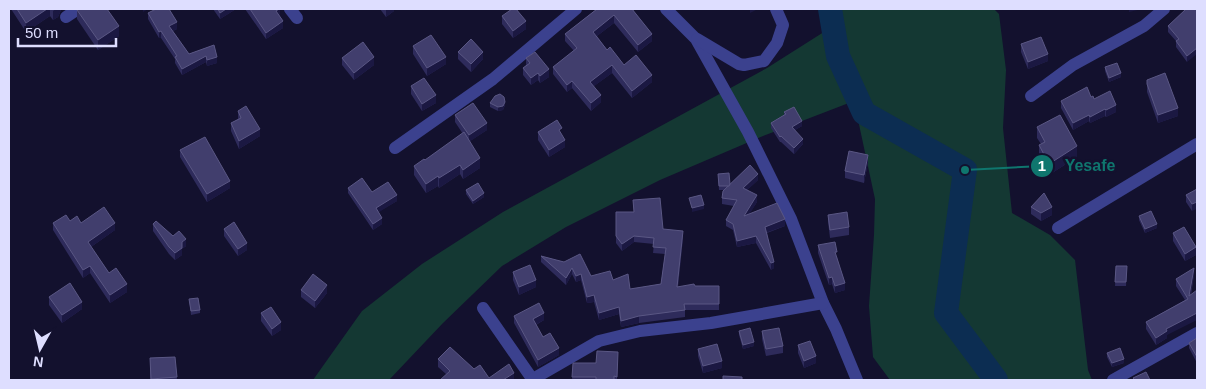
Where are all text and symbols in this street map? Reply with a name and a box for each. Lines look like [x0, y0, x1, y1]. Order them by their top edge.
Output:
scale bar [18, 15, 115, 47]
text: 50 m [25, 24, 58, 41]
callout: Yesafe [1029, 150, 1125, 181]
text: 1 [1038, 157, 1046, 174]
text: Yesafe [1065, 157, 1115, 174]
north arrow [15, 324, 65, 374]
text: N [32, 353, 44, 371]

